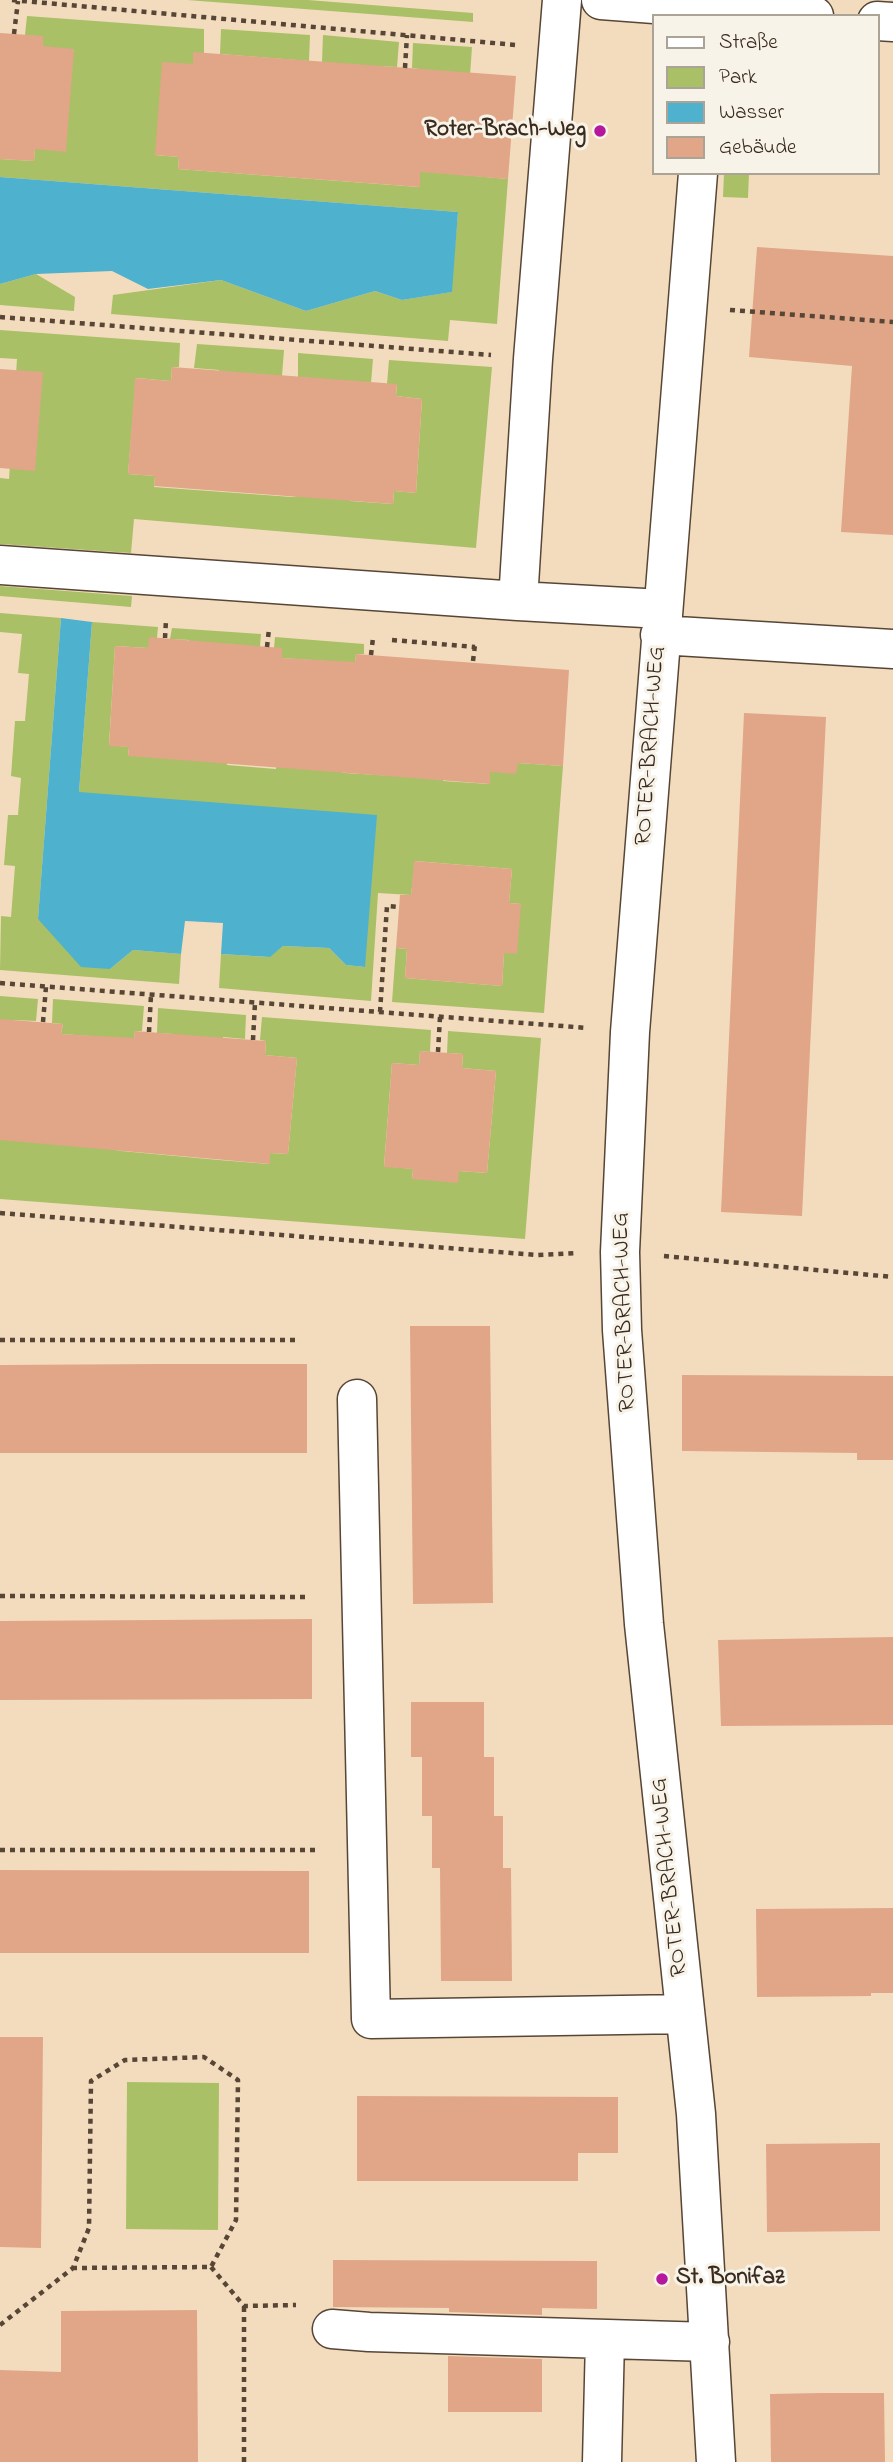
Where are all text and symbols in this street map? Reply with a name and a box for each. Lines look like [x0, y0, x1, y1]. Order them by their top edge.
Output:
legend [652, 14, 879, 175]
text: Straße [719, 28, 778, 58]
text: Park [719, 63, 757, 93]
text: Wasser [719, 98, 784, 128]
place label: Roter-Brach-Weg [424, 117, 586, 145]
marker: Roter-Brach-Weg [592, 123, 608, 139]
text: Gebäude [719, 133, 796, 163]
street label: ROTER-BRACH-WEG [631, 645, 673, 847]
street label: ROTER-BRACH-WEG [609, 1212, 643, 1412]
street label: ROTER-BRACH-WEG [647, 1776, 695, 1978]
place label: St. Bonifaz [676, 2265, 785, 2293]
marker: St. Bonifaz [654, 2271, 670, 2287]

